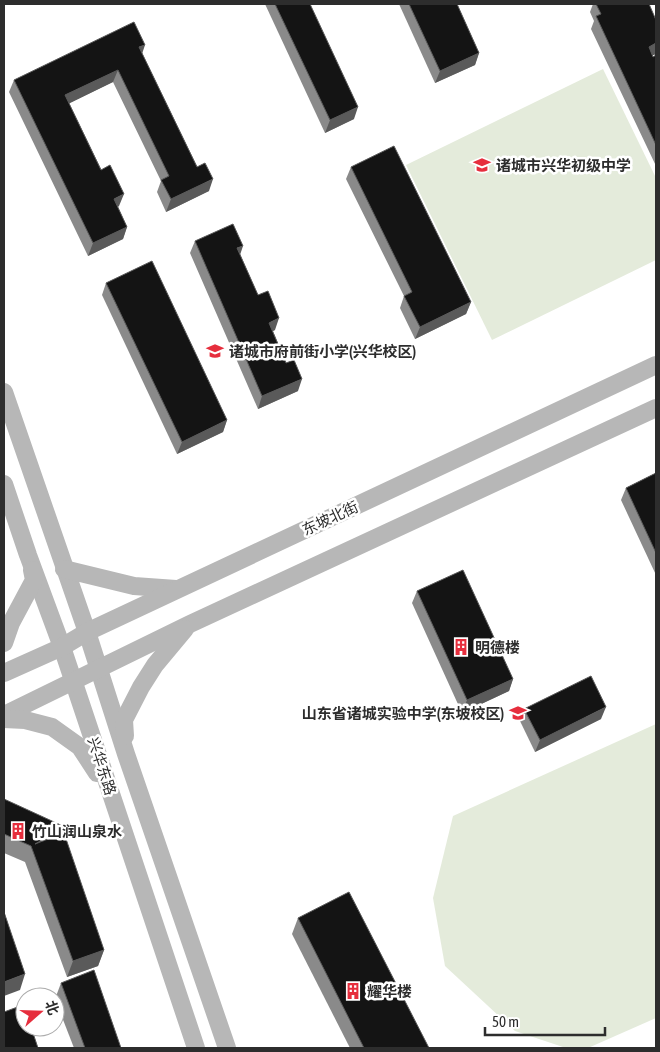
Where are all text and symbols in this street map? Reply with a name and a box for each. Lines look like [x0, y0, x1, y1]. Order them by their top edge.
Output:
school or university icon: 诸城市兴华初级中学 [472, 155, 492, 175]
place label: 诸城市兴华初级中学 [496, 157, 631, 174]
school or university icon: 诸城市府前街小学(兴华校区) [205, 341, 225, 361]
place label: 诸城市府前街小学(兴华校区) [229, 343, 416, 360]
street label: 东坡北街 [299, 498, 361, 538]
building icon: 明德楼 [451, 637, 471, 657]
place label: 明德楼 [475, 639, 520, 656]
school or university icon: 山东省诸城实验中学(东坡校区) [508, 703, 528, 723]
place label: 山东省诸城实验中学(东坡校区) [302, 705, 504, 722]
street label: 兴华东路 [85, 735, 119, 797]
building icon: 竹山润山泉水 [8, 821, 28, 841]
place label: 竹山润山泉水 [32, 823, 122, 840]
building icon: 耀华楼 [343, 981, 363, 1001]
place label: 耀华楼 [367, 983, 412, 1000]
north arrow [15, 987, 65, 1037]
text: 北 [42, 998, 62, 1017]
scale bar [485, 1004, 605, 1036]
text: 50 m [492, 1013, 519, 1030]

